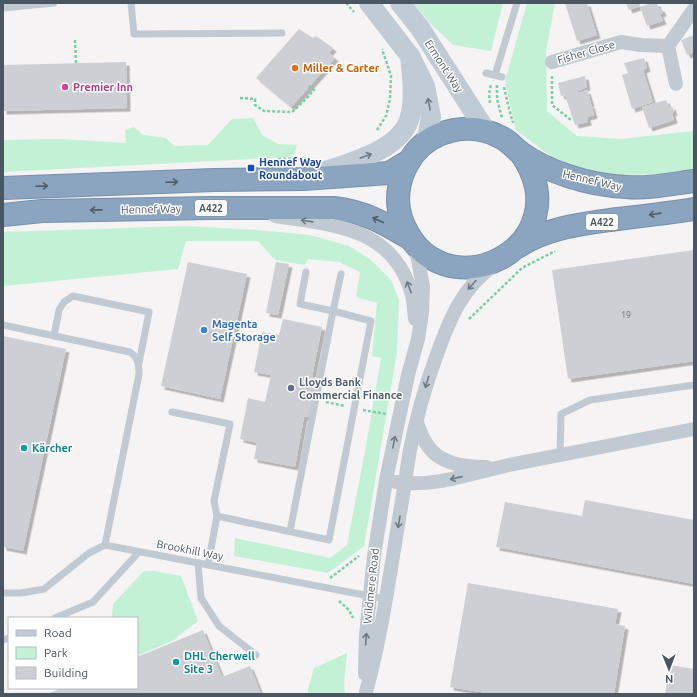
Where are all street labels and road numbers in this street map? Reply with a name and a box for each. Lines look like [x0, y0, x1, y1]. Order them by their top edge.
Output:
street label: Ermont Way [423, 37, 466, 95]
street label: Fisher Close [556, 38, 616, 66]
street label: Hennef Way [561, 167, 623, 193]
road number: A422 [195, 200, 227, 216]
street label: Hennef Way [121, 202, 182, 216]
road number: A422 [586, 214, 618, 230]
street label: Brookhill Way [156, 538, 225, 562]
street label: Wildmere Road [361, 548, 381, 624]

